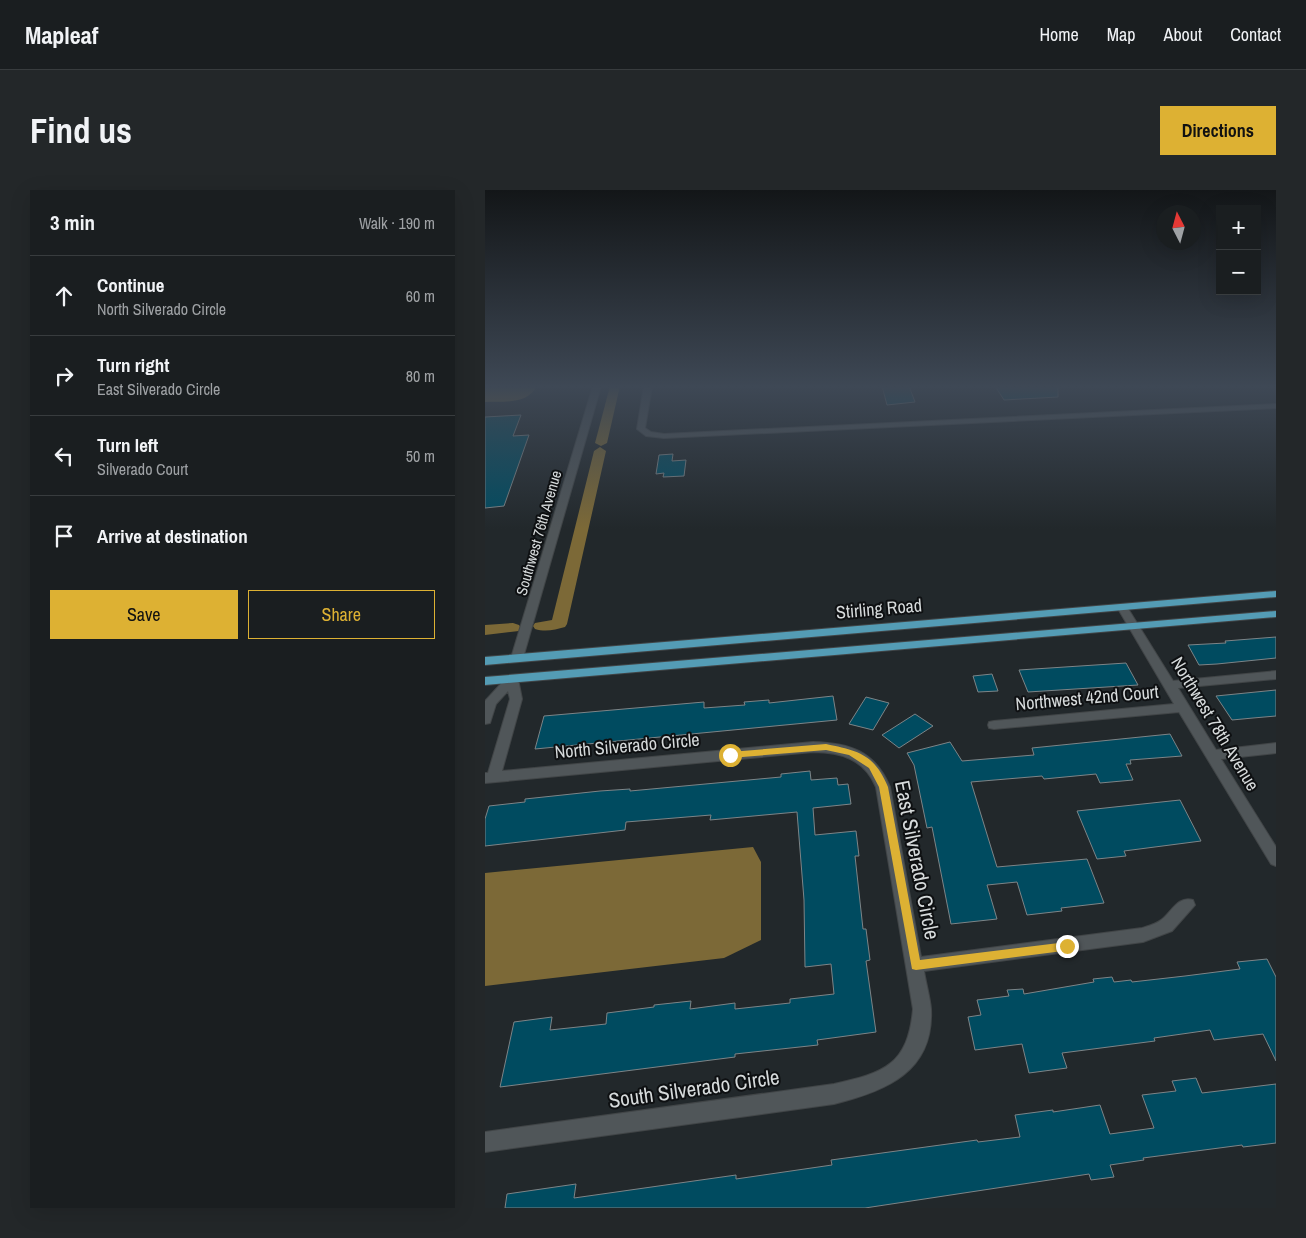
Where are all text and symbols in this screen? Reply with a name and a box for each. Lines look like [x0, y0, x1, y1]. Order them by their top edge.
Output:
text: Mapleaf [25, 19, 98, 51]
text: Home [1039, 22, 1079, 47]
text: Map [1107, 22, 1136, 47]
text: About [1164, 22, 1202, 47]
text: Contact [1230, 22, 1281, 47]
button: Directions [1160, 106, 1276, 155]
text: Find us [30, 107, 132, 154]
north arrow [1156, 205, 1201, 250]
map controls [1216, 205, 1261, 295]
button: + [1216, 205, 1261, 250]
text: 3 min [50, 208, 95, 237]
text: Walk · 190 m [359, 212, 435, 234]
button: − [1216, 250, 1261, 295]
text: Continue [97, 272, 165, 298]
icon: ahead [50, 282, 78, 310]
text: 60 m [406, 285, 435, 307]
text: North Silverado Circle [97, 298, 226, 320]
text: Turn right [97, 352, 169, 378]
icon: right [50, 362, 78, 390]
text: 80 m [406, 365, 435, 387]
text: East Silverado Circle [97, 378, 220, 400]
text: Turn left [97, 432, 158, 458]
icon: left [50, 442, 78, 470]
text: 50 m [406, 445, 435, 467]
text: Silverado Court [97, 458, 188, 480]
street label: Southwest 76th Avenue [511, 468, 566, 598]
icon: arrive [50, 522, 78, 550]
text: Arrive at destination [97, 523, 248, 549]
button: Save [50, 590, 238, 639]
button: Share [248, 590, 435, 639]
street label: Stirling Road [835, 592, 923, 625]
street label: Northwest 78th Avenue [1165, 652, 1265, 795]
street label: Northwest 42nd Court [1014, 679, 1160, 716]
street label: North Silverado Circle [554, 727, 700, 764]
route start [719, 744, 742, 767]
street label: East Silverado Circle [888, 778, 947, 942]
route end [1056, 935, 1079, 958]
street label: South Silverado Circle [607, 1062, 781, 1115]

